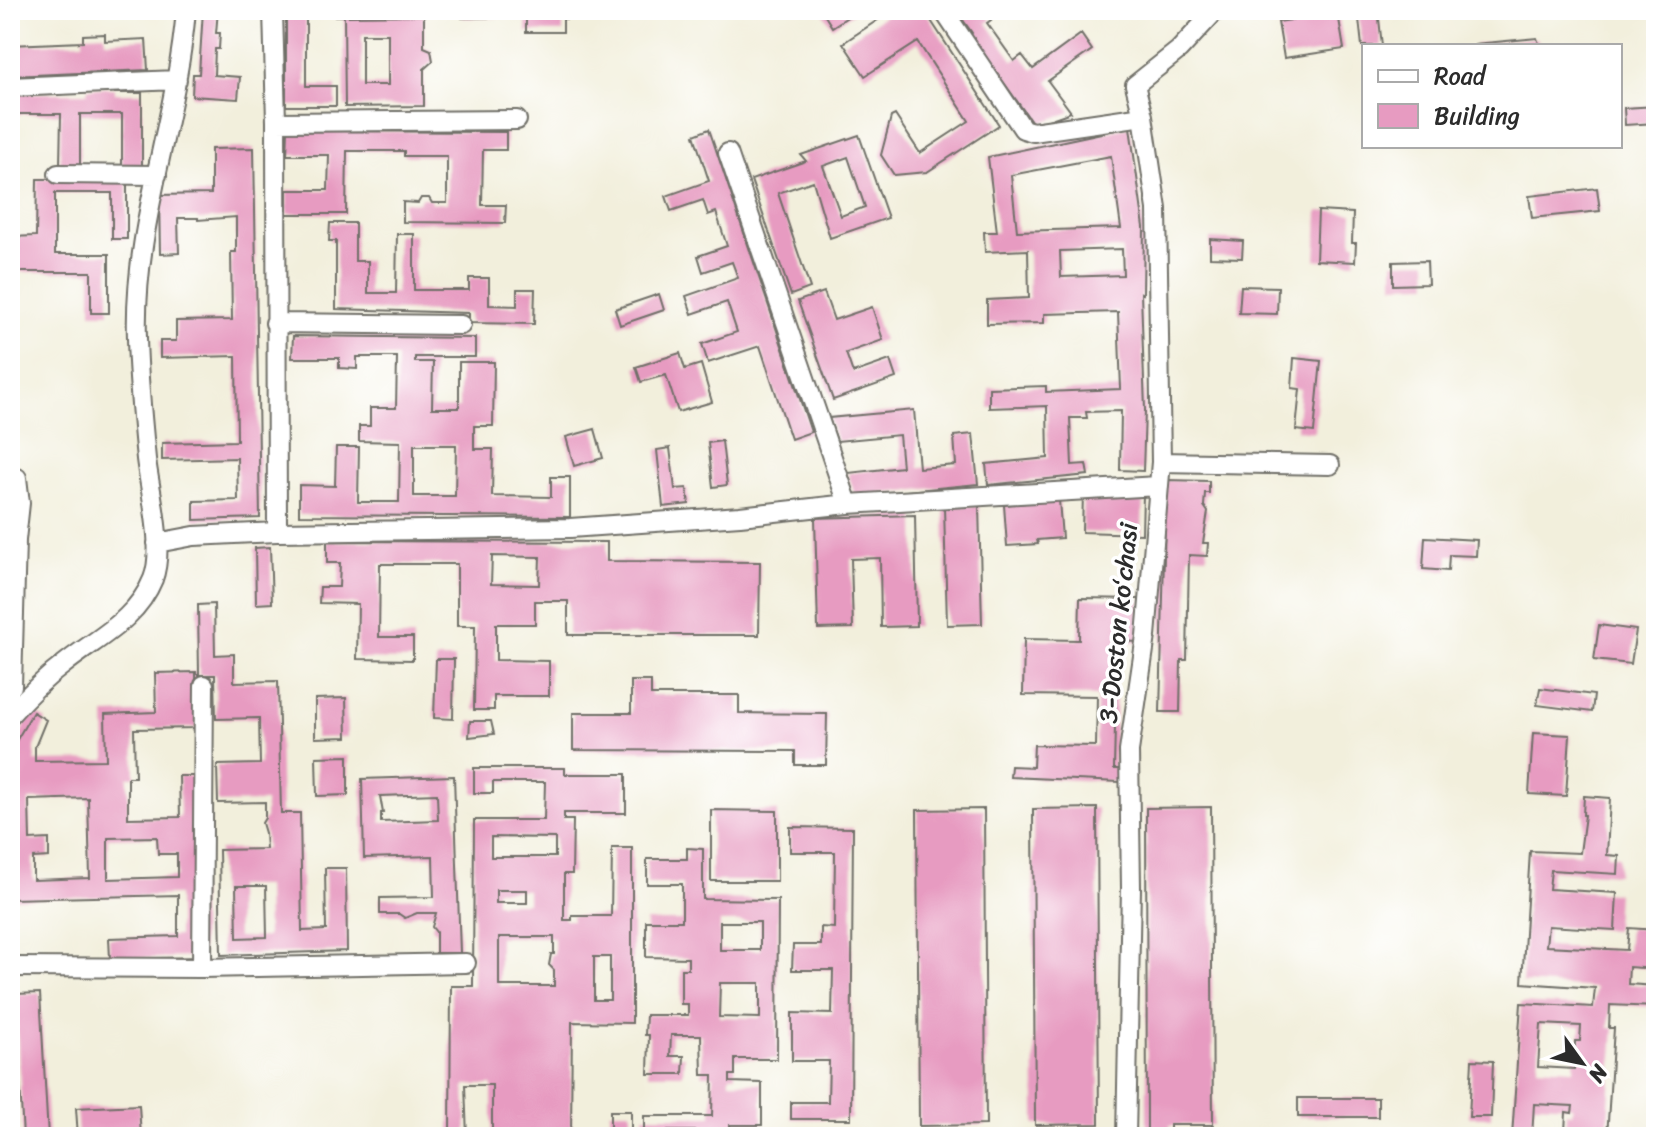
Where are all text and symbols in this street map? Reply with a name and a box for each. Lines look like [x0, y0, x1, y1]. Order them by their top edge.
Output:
legend [1362, 44, 1622, 148]
text: Road [1434, 55, 1488, 97]
text: Building [1434, 95, 1520, 137]
street label: 3-Doston koʻchasi [1085, 520, 1151, 725]
north arrow [1542, 1023, 1622, 1103]
text: N [1577, 1056, 1619, 1091]

